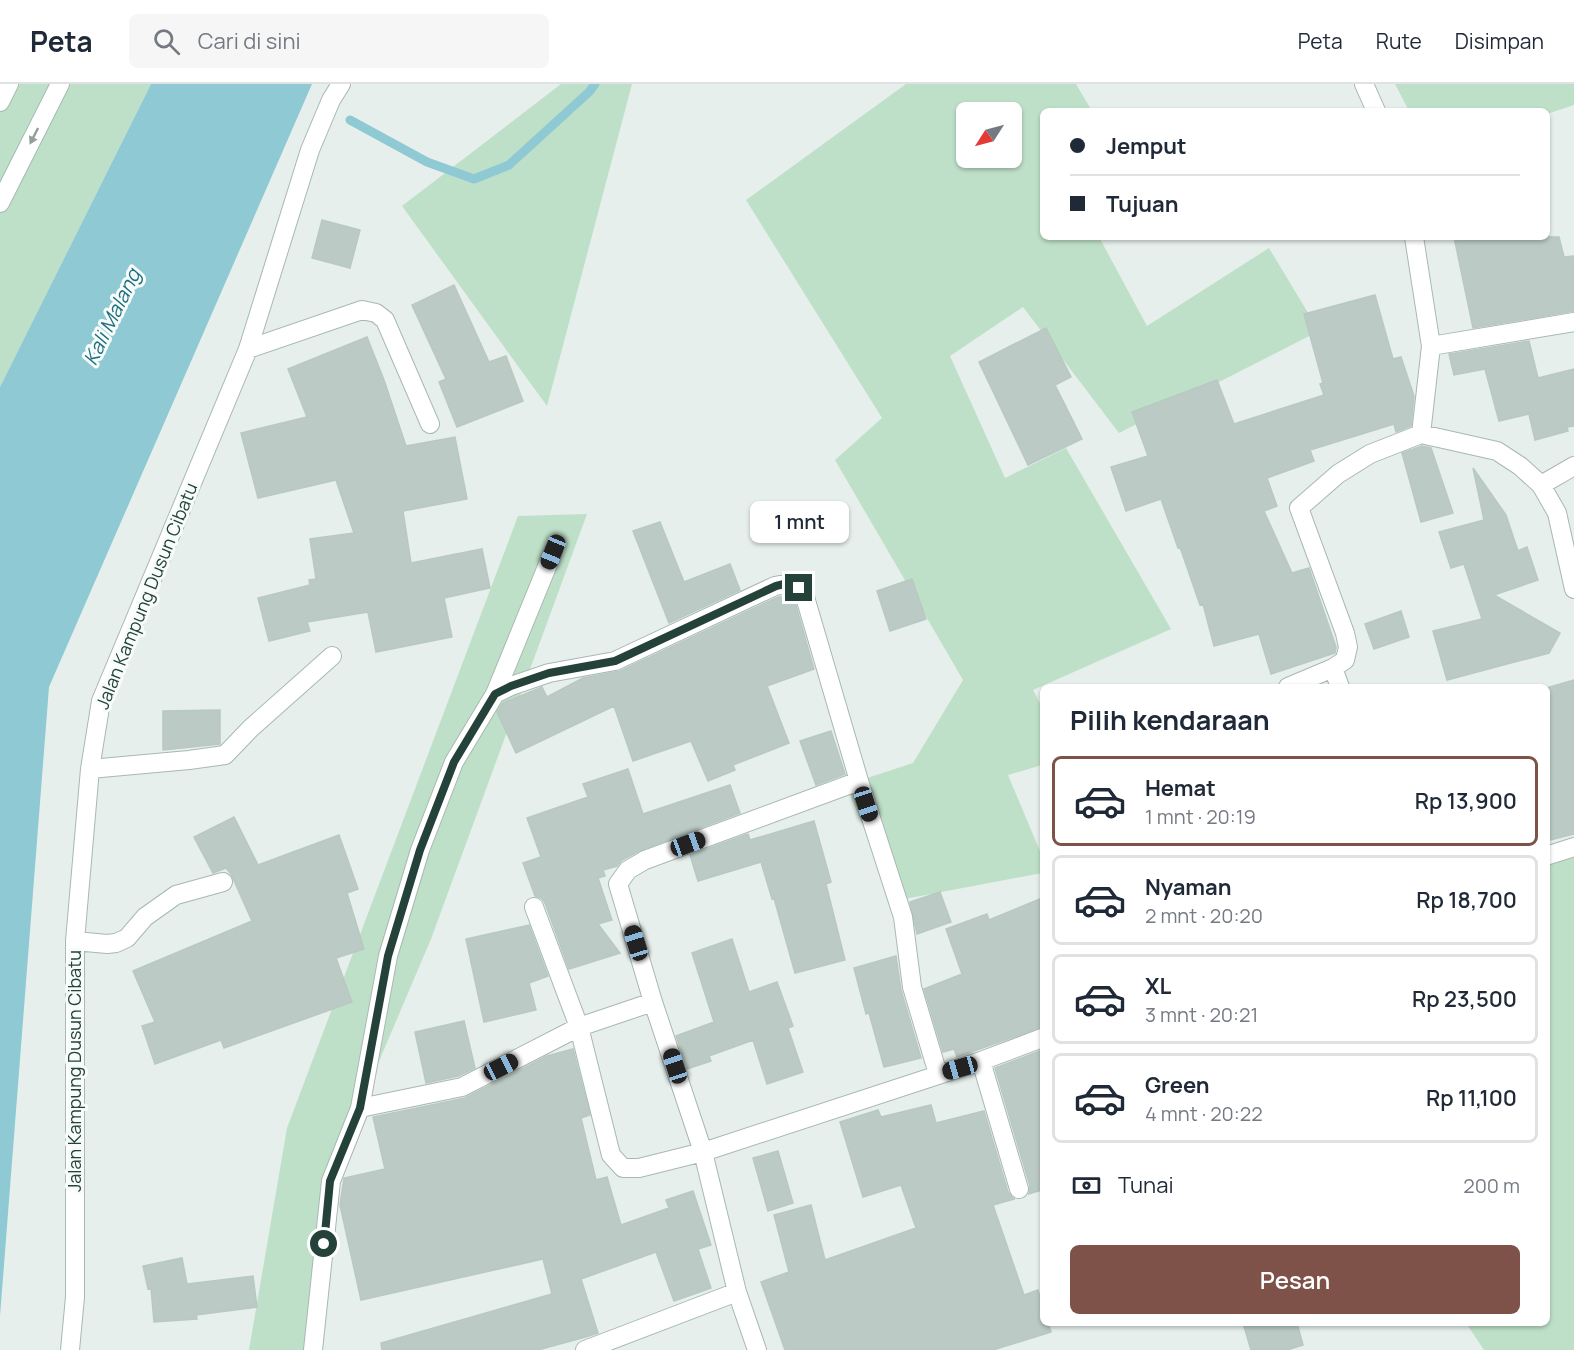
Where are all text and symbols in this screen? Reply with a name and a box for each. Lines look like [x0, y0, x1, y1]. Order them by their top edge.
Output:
search box [129, 14, 549, 68]
text: Peta [30, 22, 93, 60]
icon: search [150, 25, 183, 58]
text: Cari di sini [198, 26, 301, 56]
text: Peta [1298, 27, 1343, 55]
text: Rute [1376, 27, 1422, 55]
text: Disimpan [1455, 27, 1544, 55]
north arrow [956, 102, 1022, 168]
map controls [956, 102, 1022, 168]
one-way arrow [29, 128, 39, 145]
text: Jemput [1106, 131, 1187, 161]
text: Tujuan [1106, 189, 1179, 219]
water label: Kali Malang [77, 262, 147, 369]
street label: Jalan Kampung Dusun Cibatu [90, 479, 203, 712]
callout: 1 mnt [750, 501, 848, 543]
text: 1 mnt [774, 508, 825, 535]
car [538, 532, 568, 572]
route end [785, 574, 812, 601]
text: Pilih kendaraan [1070, 701, 1270, 738]
text: Hemat [1145, 773, 1216, 803]
icon: car [1073, 774, 1127, 828]
car [852, 784, 880, 824]
text: Rp 13,900 [1415, 786, 1517, 816]
text: 1 mnt · 20:19 [1145, 803, 1256, 830]
car [668, 829, 708, 859]
text: Nyaman [1145, 872, 1232, 902]
icon: car [1073, 873, 1127, 927]
text: Rp 18,700 [1416, 885, 1517, 915]
text: 2 mnt · 20:20 [1145, 902, 1263, 929]
car [622, 923, 650, 963]
street label: Jalan Kampung Dusun Cibatu [62, 950, 86, 1192]
text: XL [1145, 971, 1171, 1001]
icon: car [1073, 972, 1127, 1026]
text: Rp 23,500 [1412, 984, 1517, 1014]
text: 3 mnt · 20:21 [1145, 1001, 1258, 1028]
car [661, 1046, 689, 1086]
car [481, 1051, 521, 1083]
car [940, 1054, 980, 1082]
text: Green [1145, 1070, 1210, 1100]
icon: car [1073, 1071, 1127, 1125]
text: Rp 11,100 [1426, 1083, 1517, 1113]
text: 4 mnt · 20:22 [1145, 1100, 1263, 1127]
icon: cash [1070, 1169, 1103, 1202]
text: Tunai [1118, 1170, 1174, 1200]
text: 200 m [1463, 1172, 1520, 1199]
route start [310, 1230, 337, 1257]
button: Pesan [1070, 1245, 1520, 1314]

